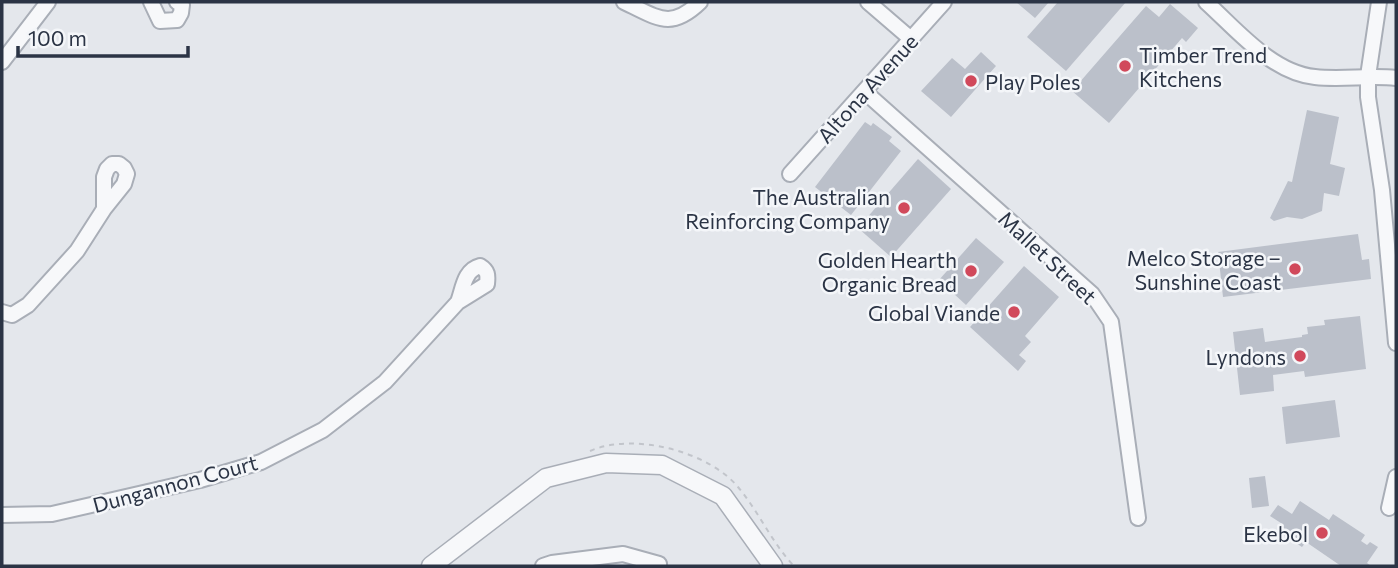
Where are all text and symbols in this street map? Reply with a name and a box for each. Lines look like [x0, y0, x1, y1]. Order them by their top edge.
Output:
scale bar [18, 14, 187, 58]
text: 100 m [28, 25, 87, 50]
street label: Altona Avenue [812, 28, 922, 148]
place label: Timber Trend Kitchens [1139, 42, 1267, 91]
marker: Timber Trend Kitchens [1117, 58, 1133, 74]
place label: Play Poles [985, 69, 1080, 94]
marker: Play Poles [963, 73, 979, 89]
place label: The Australian Reinforcing Company [685, 184, 890, 233]
marker: The Australian Reinforcing Company [896, 200, 912, 216]
street label: Mallet Street [994, 205, 1102, 309]
place label: Melco Storage – Sunshine Coast [1127, 245, 1281, 294]
place label: Golden Hearth Organic Bread [818, 247, 957, 296]
marker: Melco Storage – Sunshine Coast [1287, 261, 1303, 277]
marker: Golden Hearth Organic Bread [963, 263, 979, 279]
place label: Global Viande [868, 300, 1000, 325]
marker: Global Viande [1006, 304, 1022, 320]
place label: Lyndons [1205, 344, 1286, 369]
marker: Lyndons [1292, 348, 1308, 364]
street label: Dungannon Court [90, 449, 260, 517]
place label: Ekebol [1243, 521, 1308, 546]
marker: Ekebol [1314, 525, 1330, 541]

